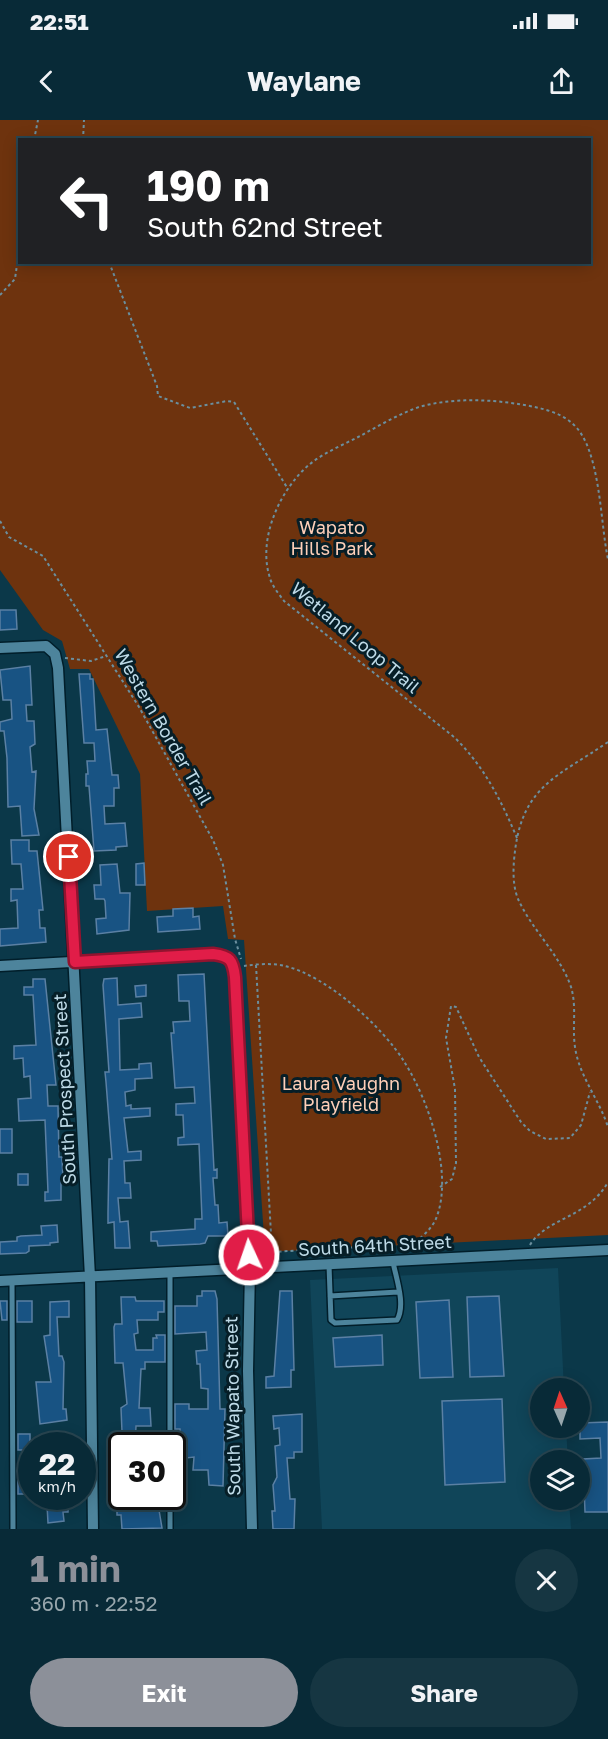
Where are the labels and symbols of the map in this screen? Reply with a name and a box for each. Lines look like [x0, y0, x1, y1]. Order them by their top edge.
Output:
park label: Wapato Hills Park [290, 516, 374, 559]
street label: Wetland Loop Trail [287, 577, 425, 698]
street label: Western Border Trail [110, 645, 218, 809]
pin [43, 831, 94, 882]
street label: South Prospect Street [48, 993, 80, 1185]
park label: Laura Vaughn Playfield [282, 1072, 400, 1115]
position arrow [217, 1223, 281, 1287]
street label: South 64th Street [298, 1230, 452, 1260]
street label: South Wapato Street [219, 1316, 245, 1496]
north arrow [530, 1378, 590, 1438]
speed limit sign: 30 [108, 1432, 186, 1510]

